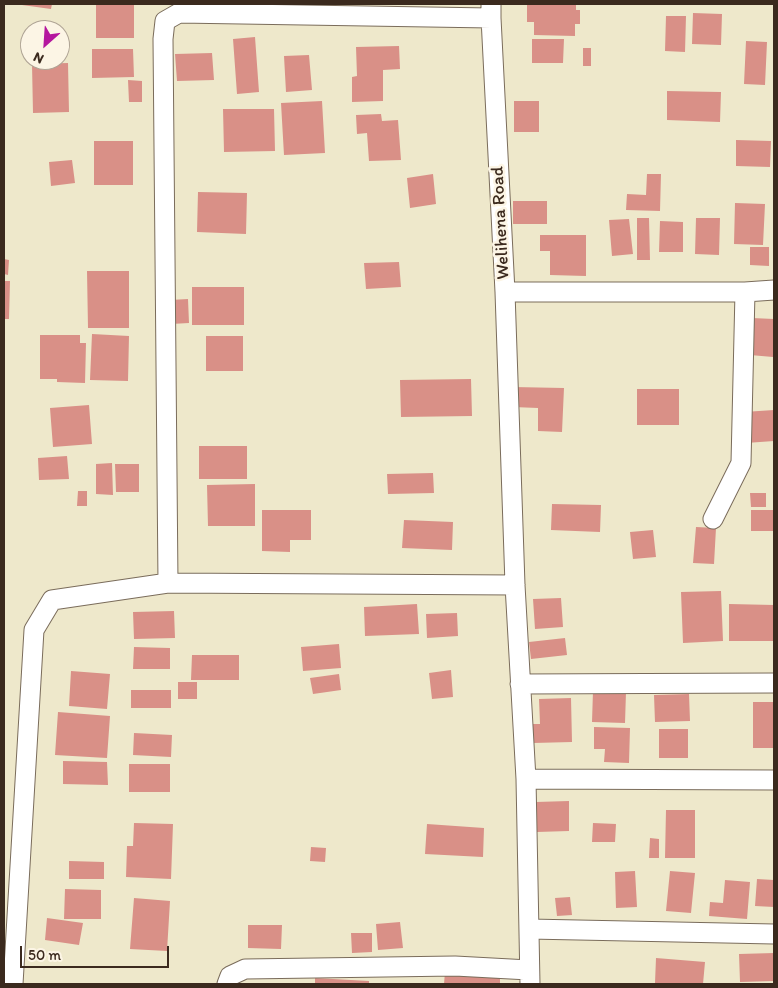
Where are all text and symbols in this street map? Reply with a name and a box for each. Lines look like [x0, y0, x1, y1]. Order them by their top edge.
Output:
north arrow [20, 20, 70, 70]
text: N [31, 48, 47, 68]
street label: Welihena Road [487, 166, 515, 280]
scale bar [22, 936, 171, 968]
text: 50 m [28, 946, 61, 964]

